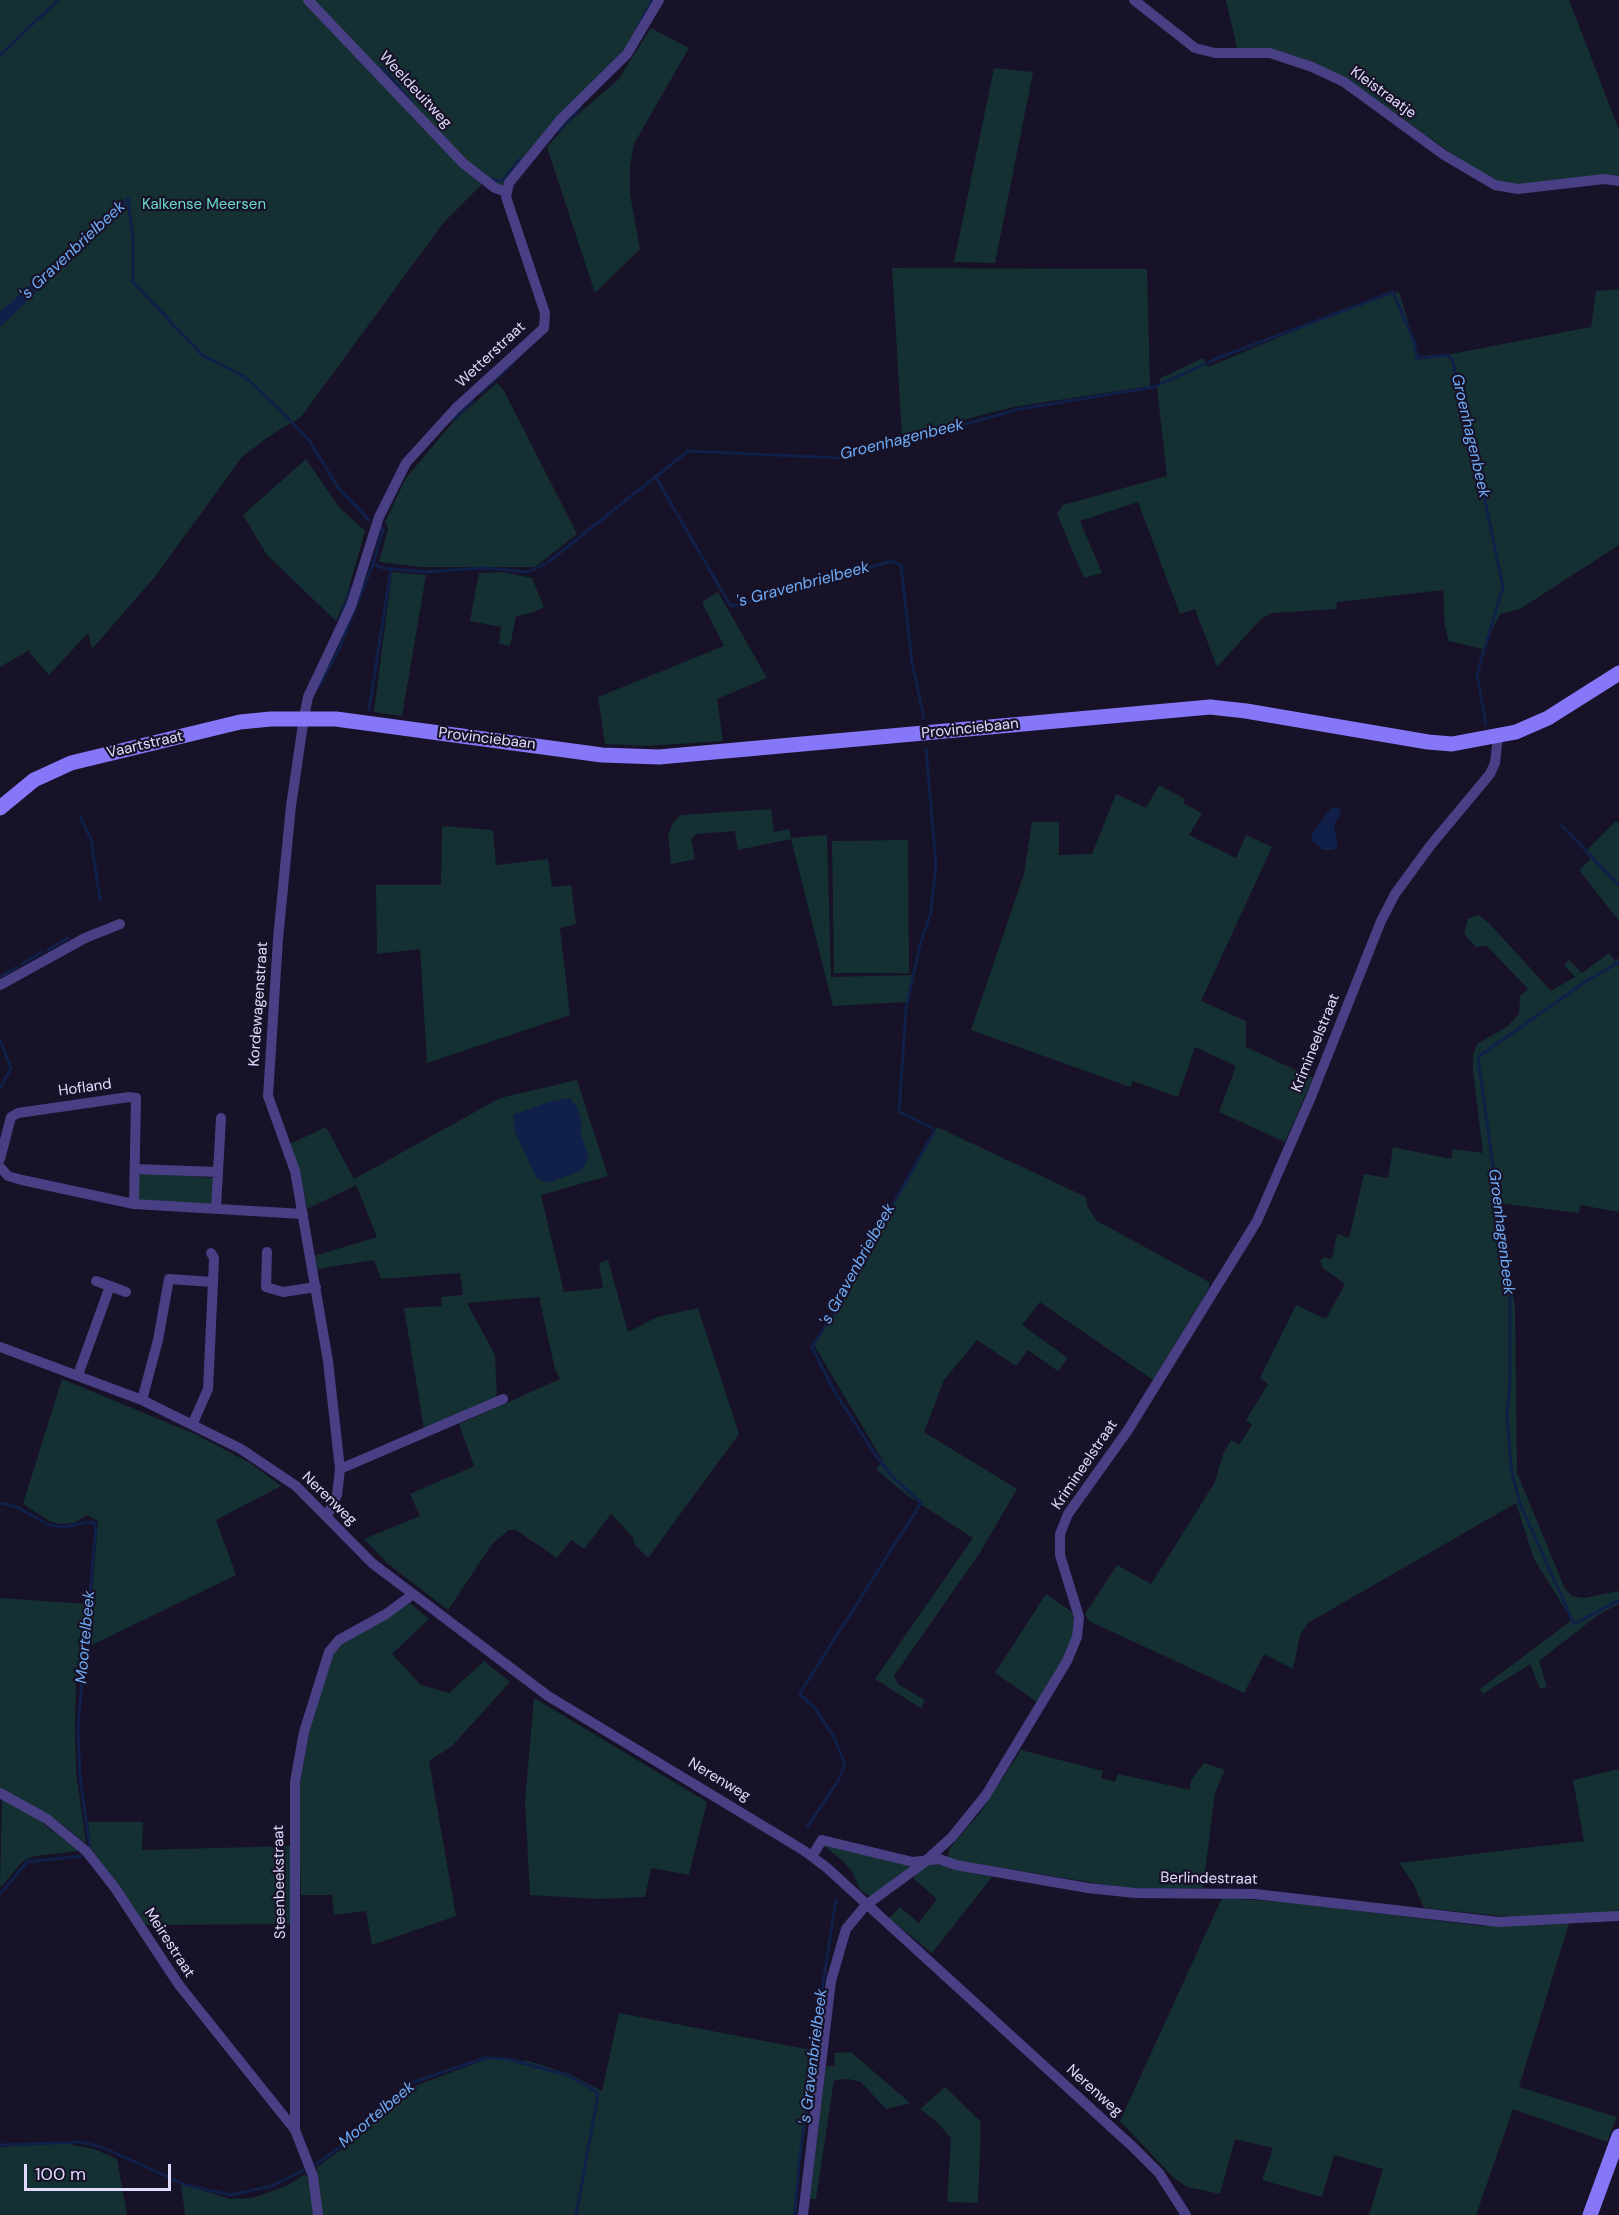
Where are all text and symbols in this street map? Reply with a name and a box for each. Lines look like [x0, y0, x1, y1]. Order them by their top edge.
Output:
street label: Weeldeuitweg [375, 48, 455, 132]
street label: Kleistraatje [1347, 63, 1419, 123]
park label: Kalkense Meersen [142, 196, 266, 214]
water label: 's Gravenbrielbeek [16, 197, 130, 305]
street label: Wetterstraat [453, 318, 529, 392]
water label: Groenhagenbeek [1446, 372, 1494, 500]
water label: Groenhagenbeek [838, 415, 966, 465]
water label: 's Gravenbrielbeek [734, 558, 872, 612]
street label: Provinciebaan [921, 715, 1019, 743]
street label: Provinciebaan [437, 724, 537, 754]
street label: Vaartstraat [105, 728, 185, 762]
street label: Kordewagenstraat [246, 941, 272, 1067]
street label: Krimineelstraat [1288, 991, 1344, 1095]
street label: Hofland [57, 1075, 113, 1101]
water label: Groenhagenbeek [1484, 1168, 1518, 1296]
water label: 's Gravenbrielbeek [816, 1200, 900, 1330]
street label: Krimineelstraat [1048, 1417, 1122, 1513]
street label: Nerenweg [298, 1468, 360, 1530]
water label: Moortelbeek [72, 1590, 100, 1684]
street label: Nerenweg [685, 1754, 753, 1806]
street label: Steenbeekstraat [270, 1825, 290, 1939]
street label: Berlindestraat [1160, 1869, 1258, 1889]
street label: Meirestraat [140, 1905, 198, 1981]
water label: 's Gravenbrielbeek [796, 1988, 832, 2126]
street label: Nerenweg [1062, 2061, 1126, 2121]
water label: Moortelbeek [335, 2078, 419, 2152]
scale bar [27, 2152, 174, 2190]
text: 100 m [35, 2162, 86, 2186]

